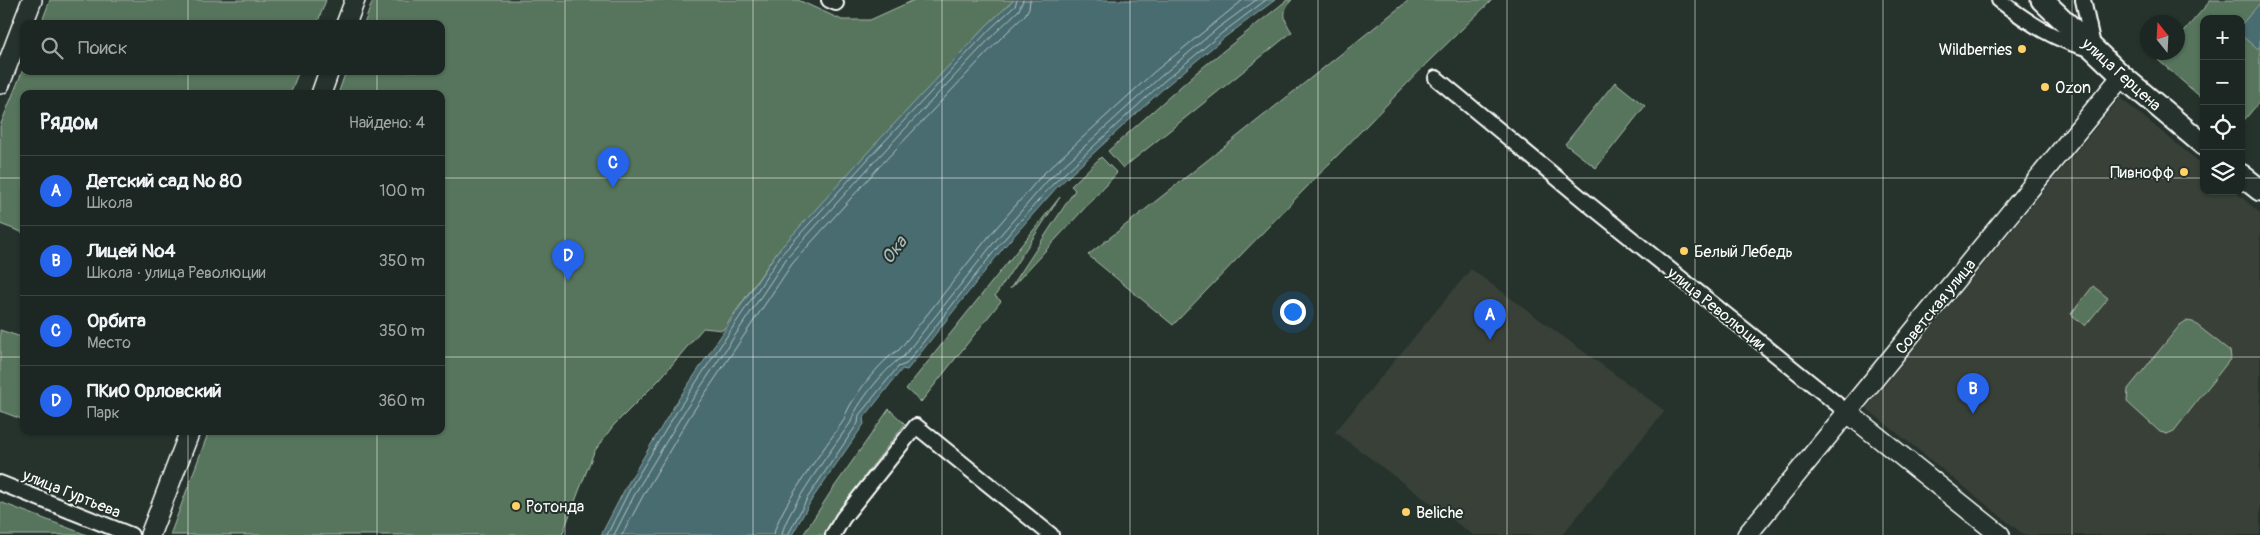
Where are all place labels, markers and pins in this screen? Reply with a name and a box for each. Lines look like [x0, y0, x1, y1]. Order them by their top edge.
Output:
place label: Wildberries [1939, 40, 2012, 60]
marker: Wildberries [2016, 43, 2028, 55]
place label: Ozon [2055, 78, 2091, 98]
marker: Ozon [2039, 81, 2051, 93]
pin: C [597, 147, 629, 188]
place label: Пивнофф [2110, 163, 2174, 183]
marker: Пивнофф [2178, 166, 2190, 178]
pin: D [552, 240, 584, 281]
place label: Белый Лебедь [1694, 242, 1793, 262]
marker: Белый Лебедь [1678, 245, 1690, 257]
pin: A [1474, 299, 1506, 340]
pin: B [1957, 373, 1989, 414]
place label: Ротонда [526, 497, 584, 517]
marker: Ротонда [510, 500, 522, 512]
place label: Beliche [1416, 503, 1463, 523]
marker: Beliche [1400, 506, 1412, 518]

